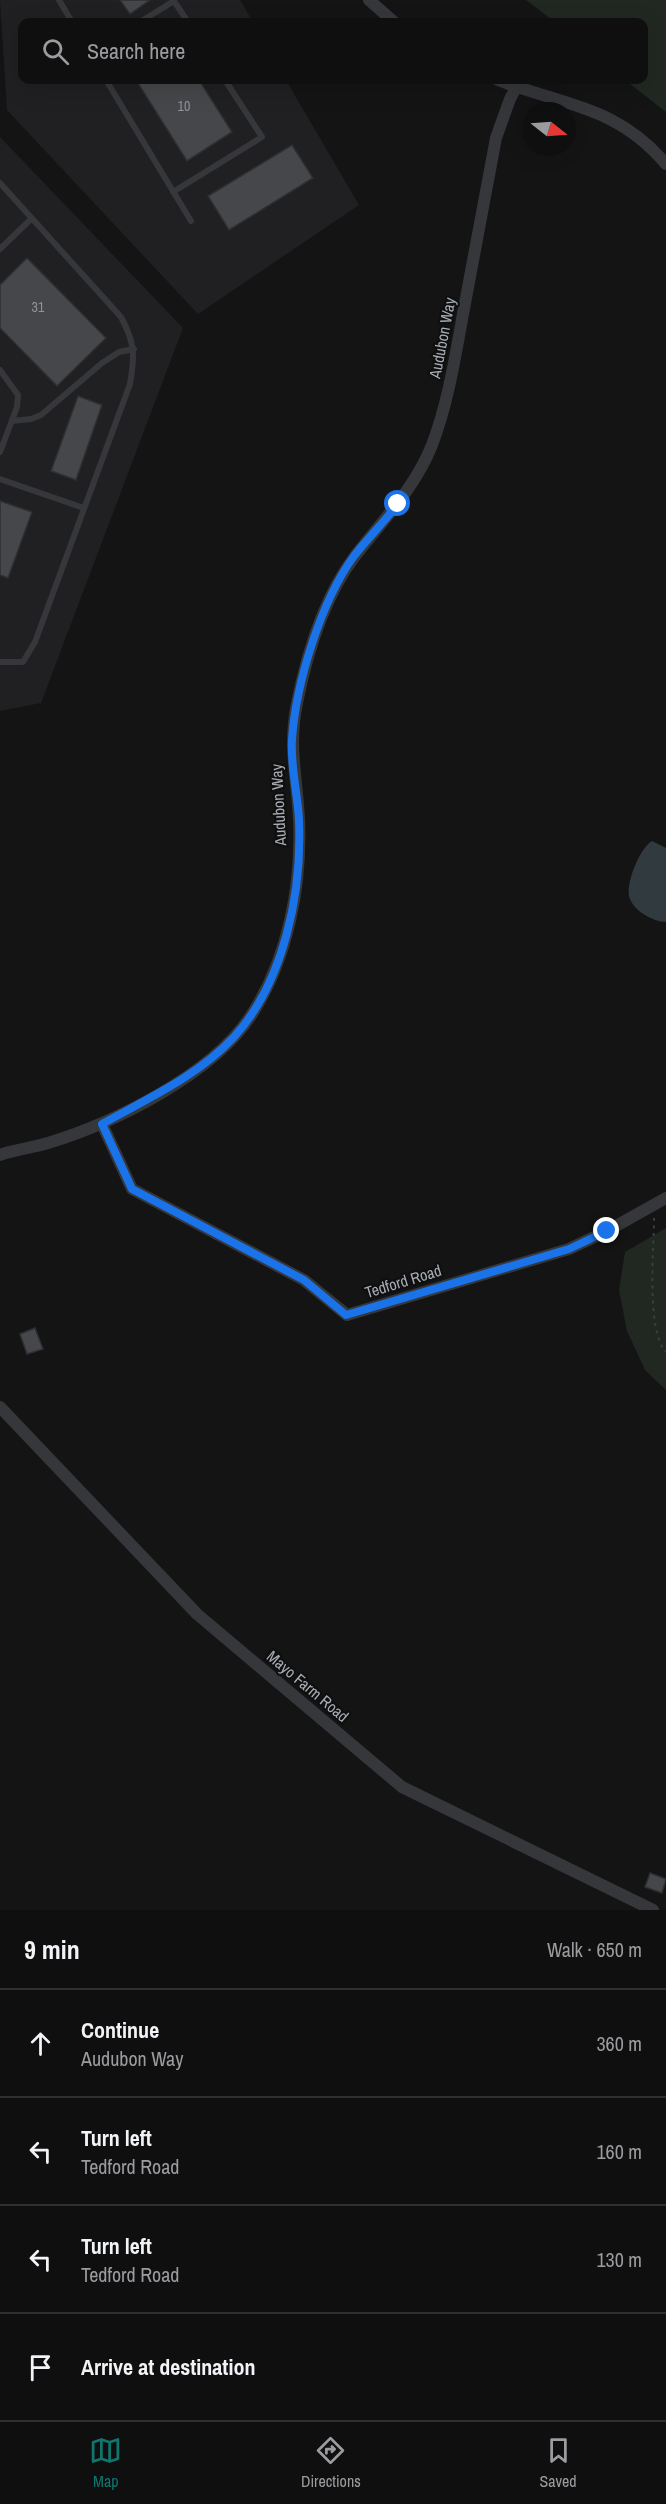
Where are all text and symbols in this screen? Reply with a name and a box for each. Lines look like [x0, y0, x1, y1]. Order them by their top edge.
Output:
search box [18, 18, 648, 84]
icon: search [39, 35, 72, 68]
text: Search here [87, 36, 185, 66]
house number: 10 [178, 97, 190, 115]
north arrow [522, 102, 576, 156]
street label: Audubon Way [423, 295, 461, 381]
house number: 31 [32, 298, 45, 316]
route start [384, 490, 410, 516]
street label: Audubon Way [265, 763, 291, 847]
route end [593, 1217, 619, 1243]
street label: Tedford Road [362, 1259, 444, 1303]
street label: Mayo Farm Road [262, 1645, 354, 1727]
text: 9 min [24, 1932, 80, 1967]
text: Walk · 650 m [547, 1936, 642, 1963]
text: Continue [81, 2015, 159, 2045]
icon: ahead [24, 2027, 57, 2060]
text: 360 m [596, 2030, 642, 2057]
text: Audubon Way [81, 2045, 183, 2072]
text: Turn left [81, 2123, 152, 2153]
icon: left [24, 2135, 57, 2168]
text: 160 m [596, 2138, 642, 2165]
text: Tedford Road [81, 2153, 179, 2180]
text: Turn left [81, 2231, 152, 2261]
icon: left [24, 2243, 57, 2276]
text: 130 m [596, 2246, 642, 2273]
text: Tedford Road [81, 2261, 179, 2288]
icon: arrive [24, 2351, 57, 2384]
text: Arrive at destination [81, 2352, 255, 2382]
tab: Map [89, 2434, 122, 2492]
tab: Directions [301, 2434, 361, 2492]
tab: Saved [539, 2434, 577, 2492]

